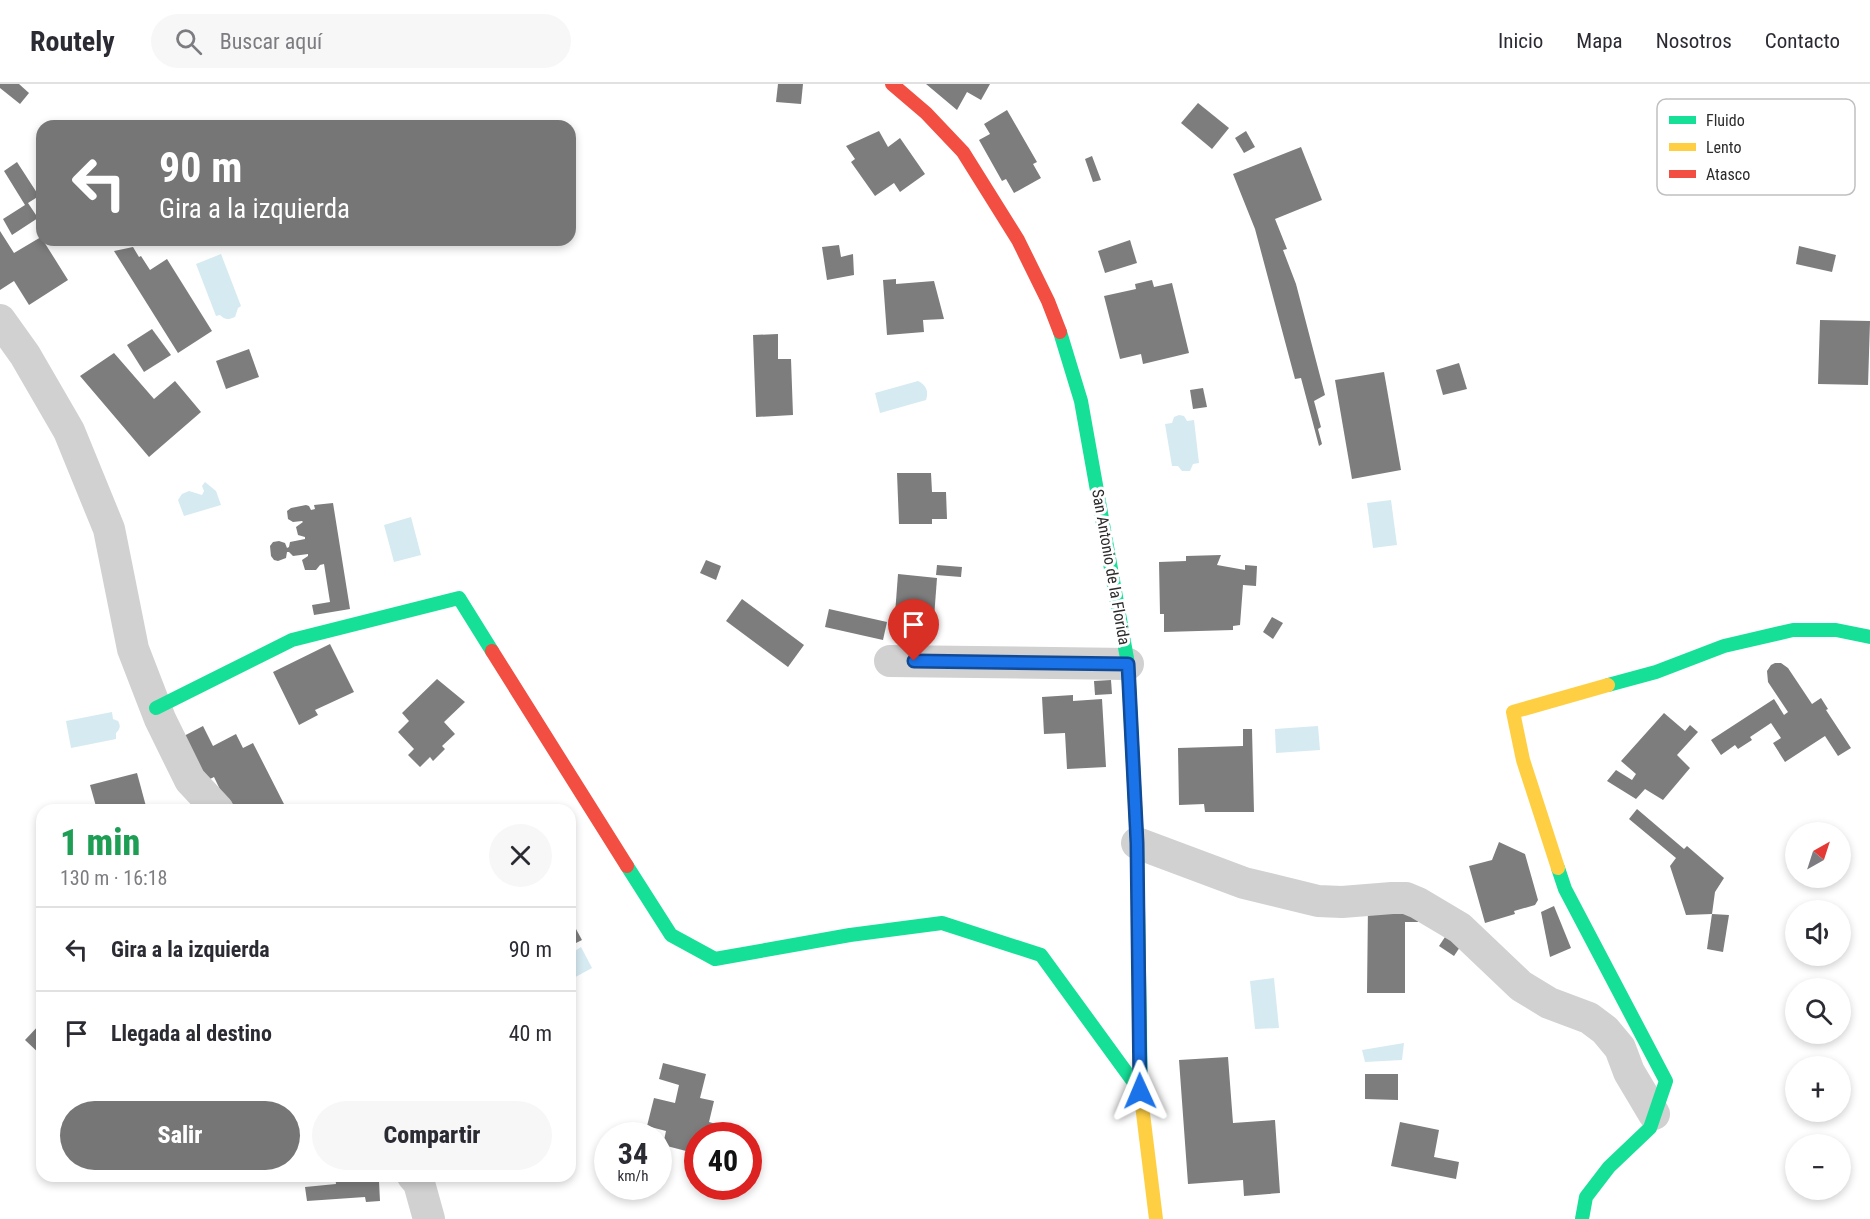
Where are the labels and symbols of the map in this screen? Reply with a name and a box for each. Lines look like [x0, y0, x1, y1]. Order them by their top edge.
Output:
legend [1657, 99, 1855, 195]
text: Fluido [1706, 111, 1745, 130]
text: Lento [1706, 138, 1741, 157]
text: Atasco [1706, 165, 1750, 184]
street label: San Antonio de la Florida [1088, 488, 1134, 646]
pin [888, 599, 939, 661]
north arrow [1785, 822, 1851, 888]
position arrow [1108, 1059, 1172, 1123]
speed limit sign: 40 [684, 1122, 762, 1200]

